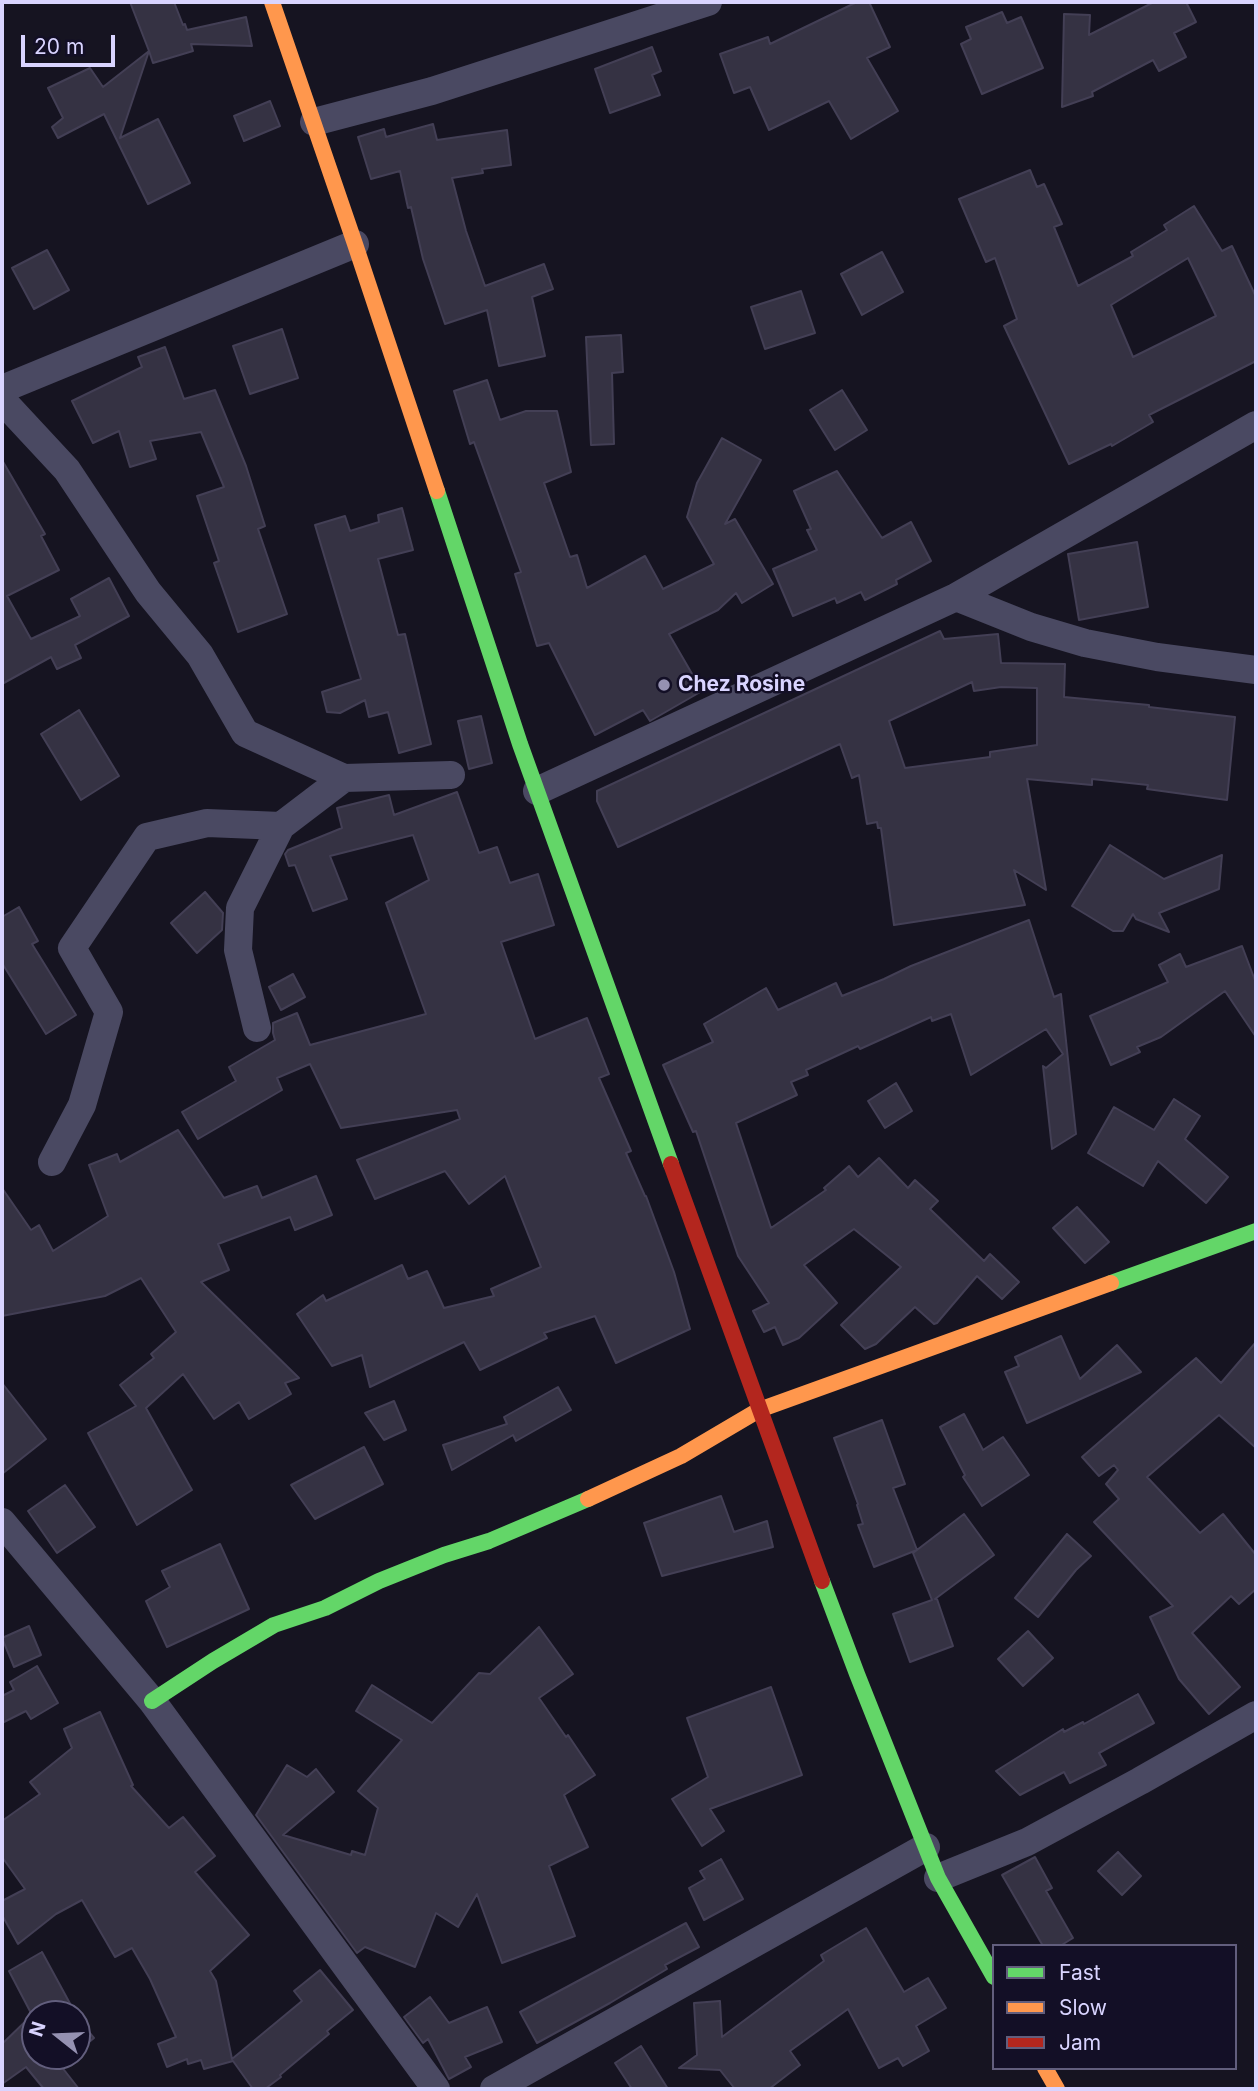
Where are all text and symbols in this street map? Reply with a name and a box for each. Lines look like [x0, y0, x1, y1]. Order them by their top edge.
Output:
scale bar [24, 21, 119, 65]
text: 20 m [34, 34, 84, 59]
place label: Chez Rosine [678, 672, 805, 698]
marker: Chez Rosine [656, 677, 672, 693]
legend [992, 1944, 1237, 2070]
text: Fast [1059, 1960, 1101, 1985]
text: Slow [1059, 1995, 1107, 2020]
north arrow [21, 2000, 91, 2070]
text: N [24, 2019, 51, 2039]
text: Jam [1059, 2030, 1101, 2055]

